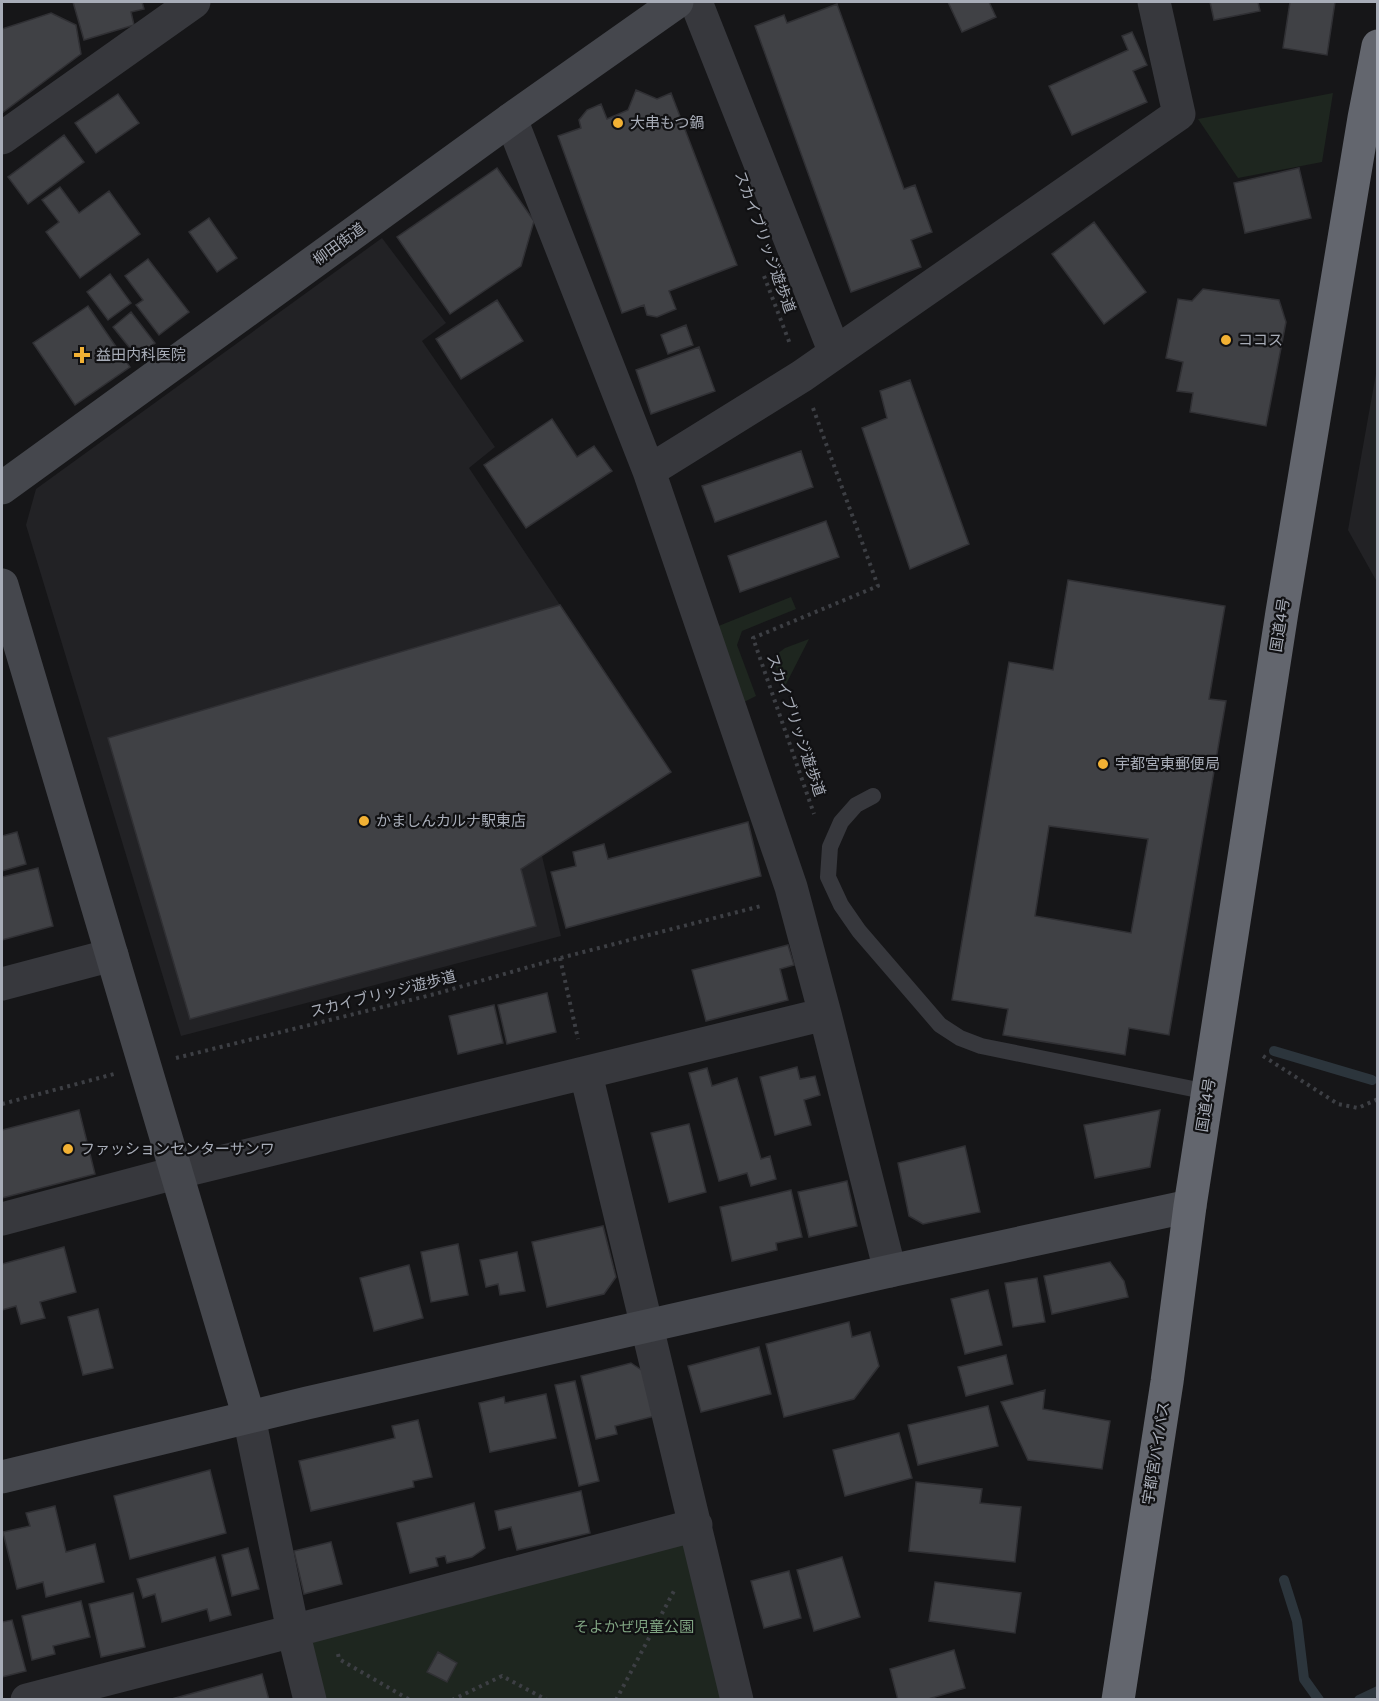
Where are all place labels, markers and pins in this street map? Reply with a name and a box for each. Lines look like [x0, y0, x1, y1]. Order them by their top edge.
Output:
place label: 大串もつ鍋 [630, 114, 704, 132]
marker: 大串もつ鍋 [611, 116, 625, 130]
place label: ココス [1238, 331, 1283, 349]
marker: ココス [1219, 333, 1233, 347]
marker: 益田内科医院 [73, 346, 91, 364]
place label: 益田内科医院 [96, 346, 186, 364]
place label: 宇都宮東郵便局 [1115, 755, 1220, 773]
marker: 宇都宮東郵便局 [1096, 757, 1110, 771]
place label: かましんカルナ駅東店 [376, 812, 526, 830]
marker: かましんカルナ駅東店 [357, 814, 371, 828]
place label: ファッションセンターサンワ [80, 1140, 275, 1158]
marker: ファッションセンターサンワ [61, 1142, 75, 1156]

